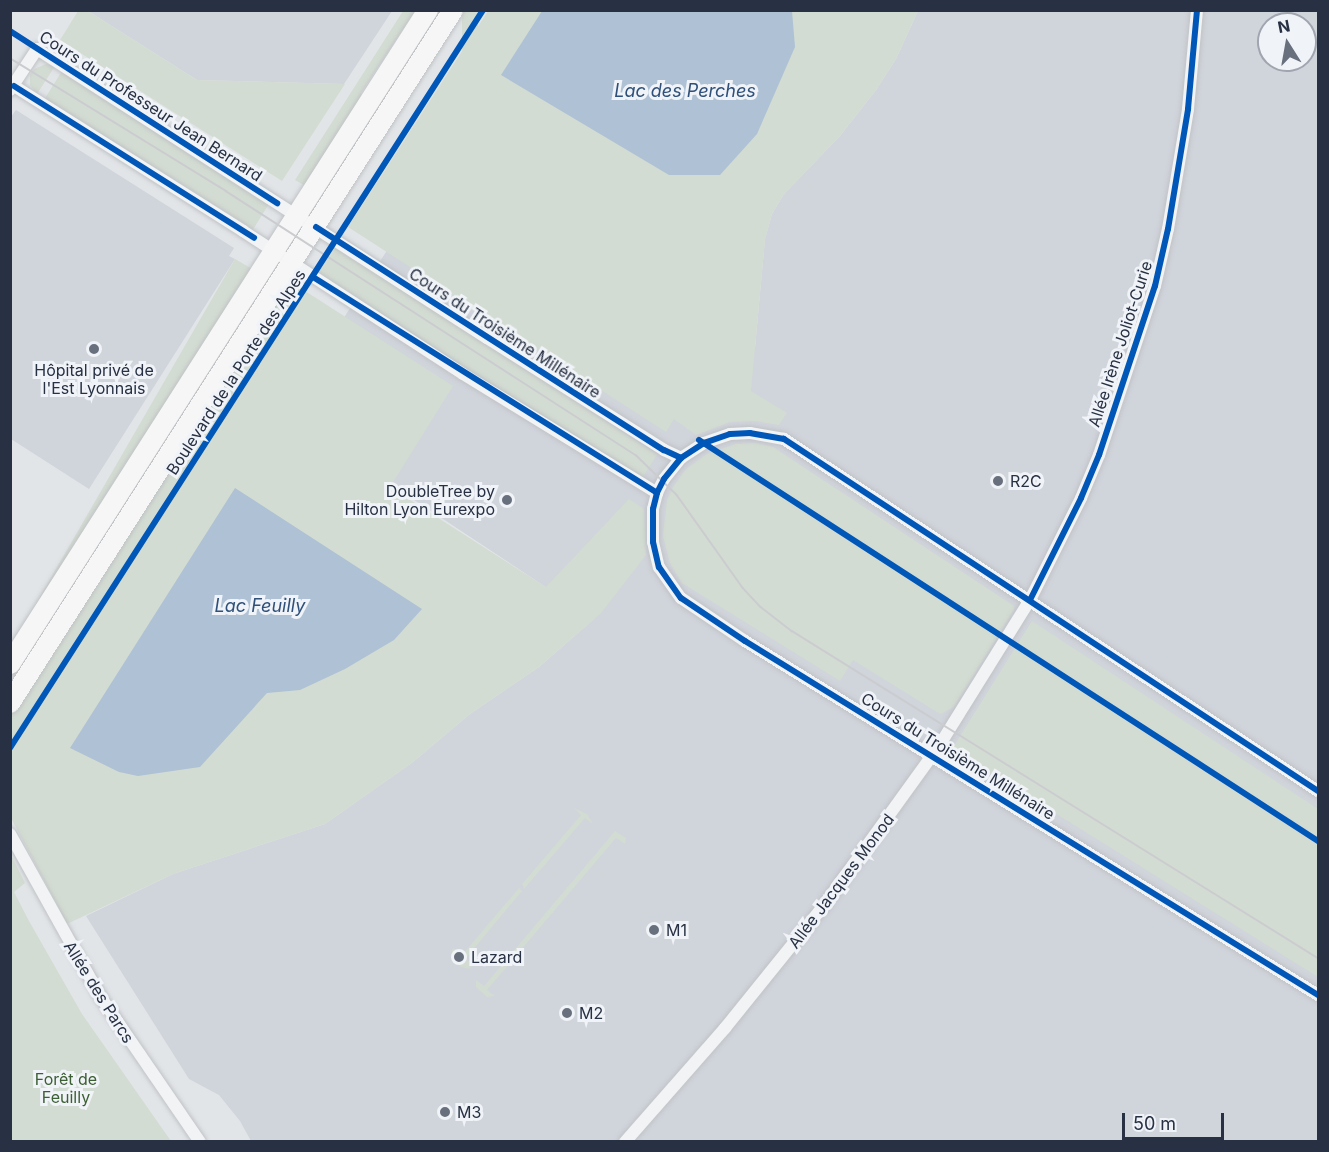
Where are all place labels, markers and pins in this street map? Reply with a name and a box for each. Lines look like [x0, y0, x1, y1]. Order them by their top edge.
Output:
marker: Hôpital privé de l'Est Lyonnais [85, 340, 103, 358]
place label: Hôpital privé de l'Est Lyonnais [34, 360, 154, 398]
place label: R2C [1010, 471, 1042, 491]
marker: R2C [991, 474, 1005, 488]
place label: DoubleTree by Hilton Lyon Eurexpo [344, 481, 495, 519]
marker: DoubleTree by Hilton Lyon Eurexpo [500, 493, 514, 507]
place label: M1 [666, 920, 687, 940]
marker: M1 [647, 923, 661, 937]
place label: Lazard [471, 947, 522, 967]
marker: Lazard [452, 950, 466, 964]
place label: M2 [579, 1003, 603, 1023]
marker: M2 [560, 1006, 574, 1020]
place label: M3 [457, 1102, 481, 1122]
marker: M3 [438, 1105, 452, 1119]

